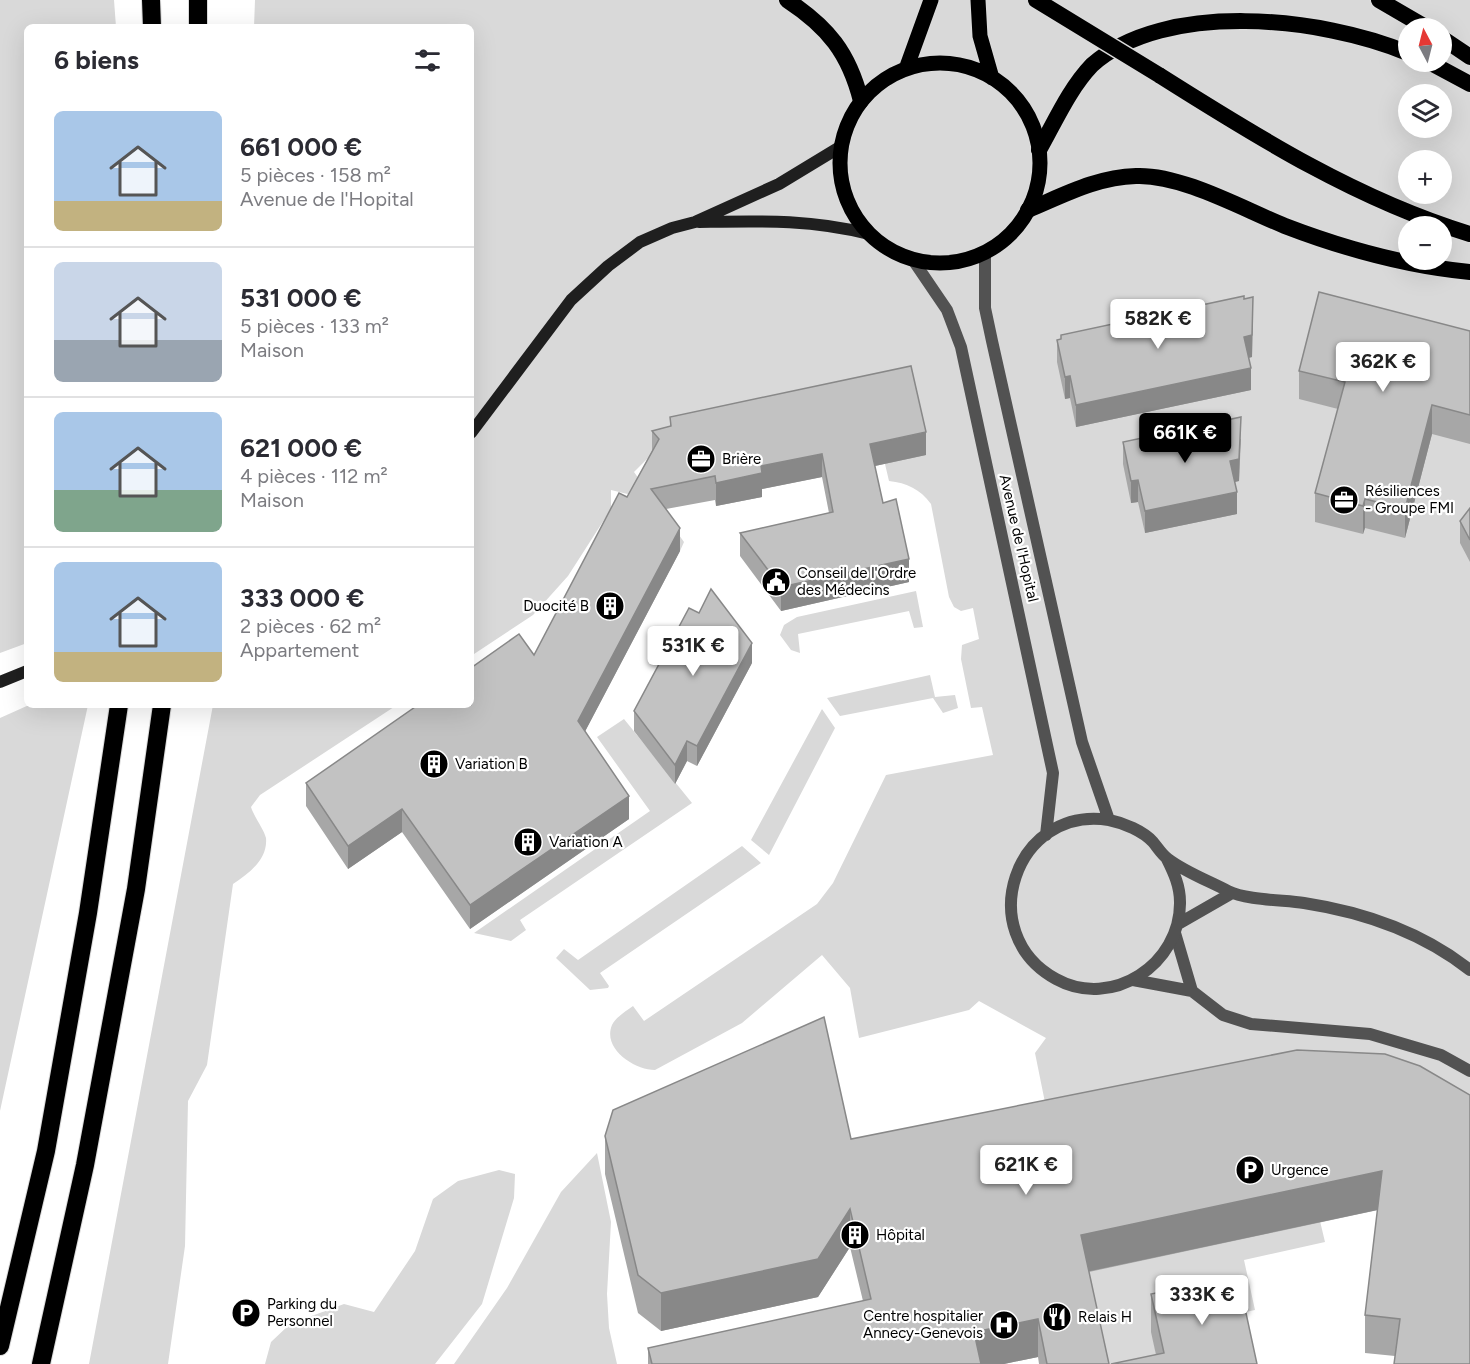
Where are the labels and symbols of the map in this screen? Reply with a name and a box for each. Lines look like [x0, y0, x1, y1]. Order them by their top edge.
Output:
north arrow [1398, 18, 1452, 72]
pin: 582K € [1109, 299, 1207, 350]
pin: 362K € [1334, 342, 1432, 393]
pin: 661K € [1136, 413, 1234, 464]
office icon: Brière [685, 443, 717, 475]
place label: Brière [722, 450, 761, 468]
street label: Avenue de l'Hopital [996, 472, 1042, 604]
place label: Résiliences - Groupe FMI [1365, 482, 1454, 517]
office icon: Résiliences - Groupe FMI [1328, 484, 1360, 516]
place label: Conseil de l'Ordre des Médecins [797, 564, 916, 599]
public building icon: Conseil de l'Ordre des Médecins [760, 566, 792, 598]
building icon: Duocité B [594, 590, 626, 622]
place label: Duocité B [523, 597, 589, 615]
pin: 531K € [644, 626, 742, 677]
building icon: Variation B [418, 748, 450, 780]
place label: Variation B [455, 755, 528, 773]
building icon: Variation A [512, 826, 544, 858]
place label: Variation A [549, 833, 623, 851]
pin: 621K € [977, 1145, 1075, 1196]
parking icon: Urgence [1234, 1154, 1266, 1186]
place label: Urgence [1271, 1161, 1328, 1179]
building icon: Hôpital [839, 1219, 871, 1251]
place label: Hôpital [876, 1226, 925, 1244]
pin: 333K € [1153, 1275, 1251, 1326]
place label: Parking du Personnel [267, 1295, 337, 1330]
parking icon: Parking du Personnel [230, 1297, 262, 1329]
restaurant icon: Relais H [1041, 1301, 1073, 1333]
place label: Centre hospitalier Annecy-Genevois [863, 1307, 983, 1342]
place label: Relais H [1078, 1308, 1132, 1326]
hospital icon: Centre hospitalier Annecy-Genevois [988, 1309, 1020, 1341]

